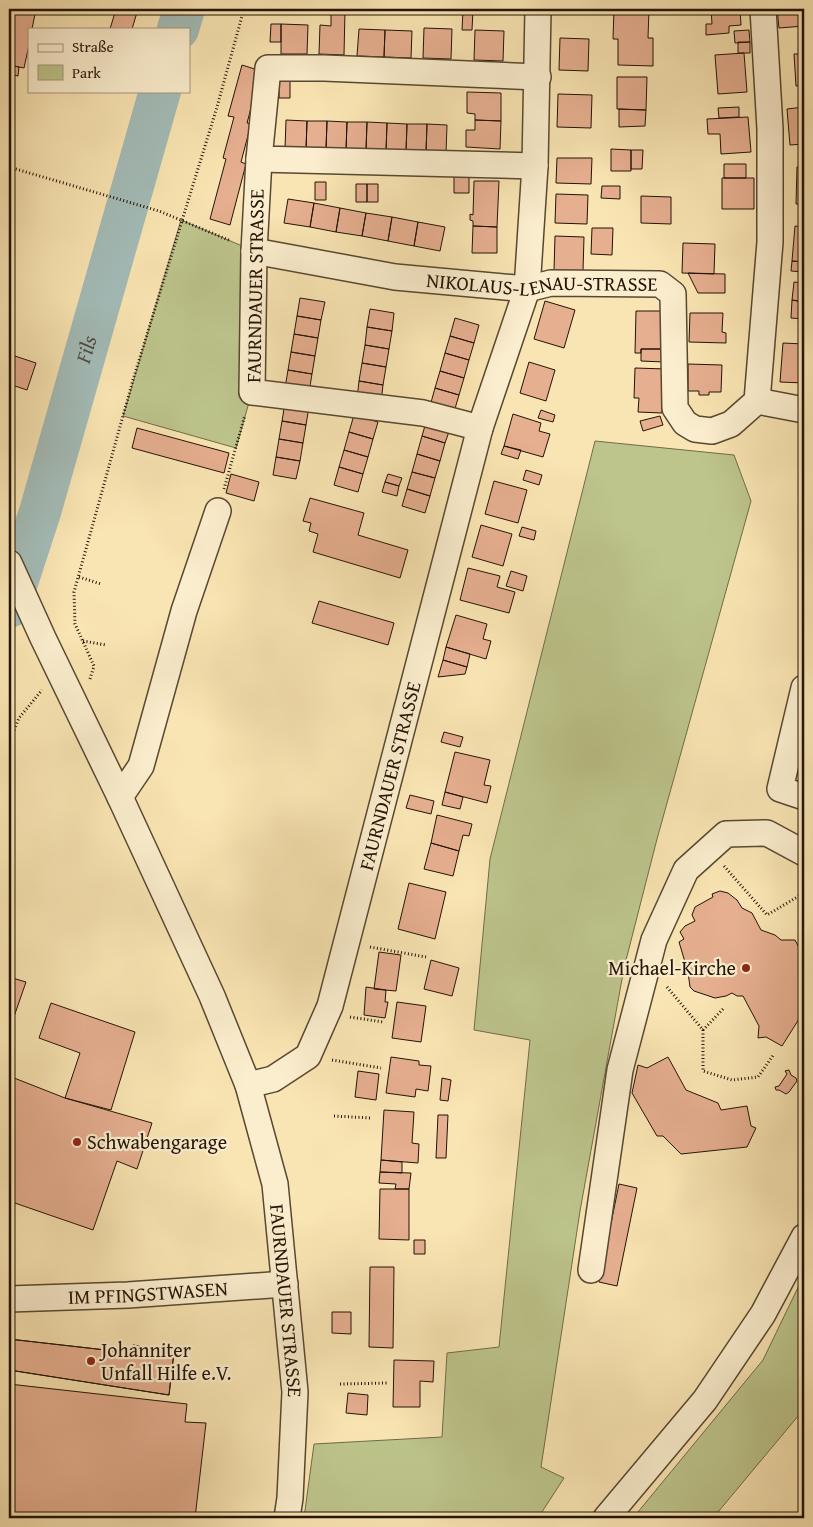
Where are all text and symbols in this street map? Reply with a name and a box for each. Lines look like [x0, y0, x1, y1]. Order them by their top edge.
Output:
legend [28, 28, 190, 92]
text: Straße [72, 36, 114, 57]
text: Park [72, 62, 101, 83]
street label: FAURNDAUER STRASSE [238, 189, 271, 383]
street label: NIKOLAUS-LENAU-STRASSE [425, 265, 658, 303]
water label: Fils [67, 331, 105, 368]
street label: FAURNDAUER STRASSE [351, 678, 428, 873]
place label: Michael-Kirche [608, 953, 736, 982]
marker: Michael-Kirche [740, 962, 752, 974]
place label: Schwabengarage [87, 1127, 227, 1156]
marker: Schwabengarage [71, 1136, 83, 1148]
street label: FAURNDAUER STRASSE [263, 1203, 310, 1398]
street label: IM PFINGSTWASEN [67, 1273, 229, 1311]
place label: Johanniter Unfall Hilfe e.V. [98, 1335, 231, 1387]
marker: Johanniter Unfall Hilfe e.V. [85, 1355, 97, 1367]

